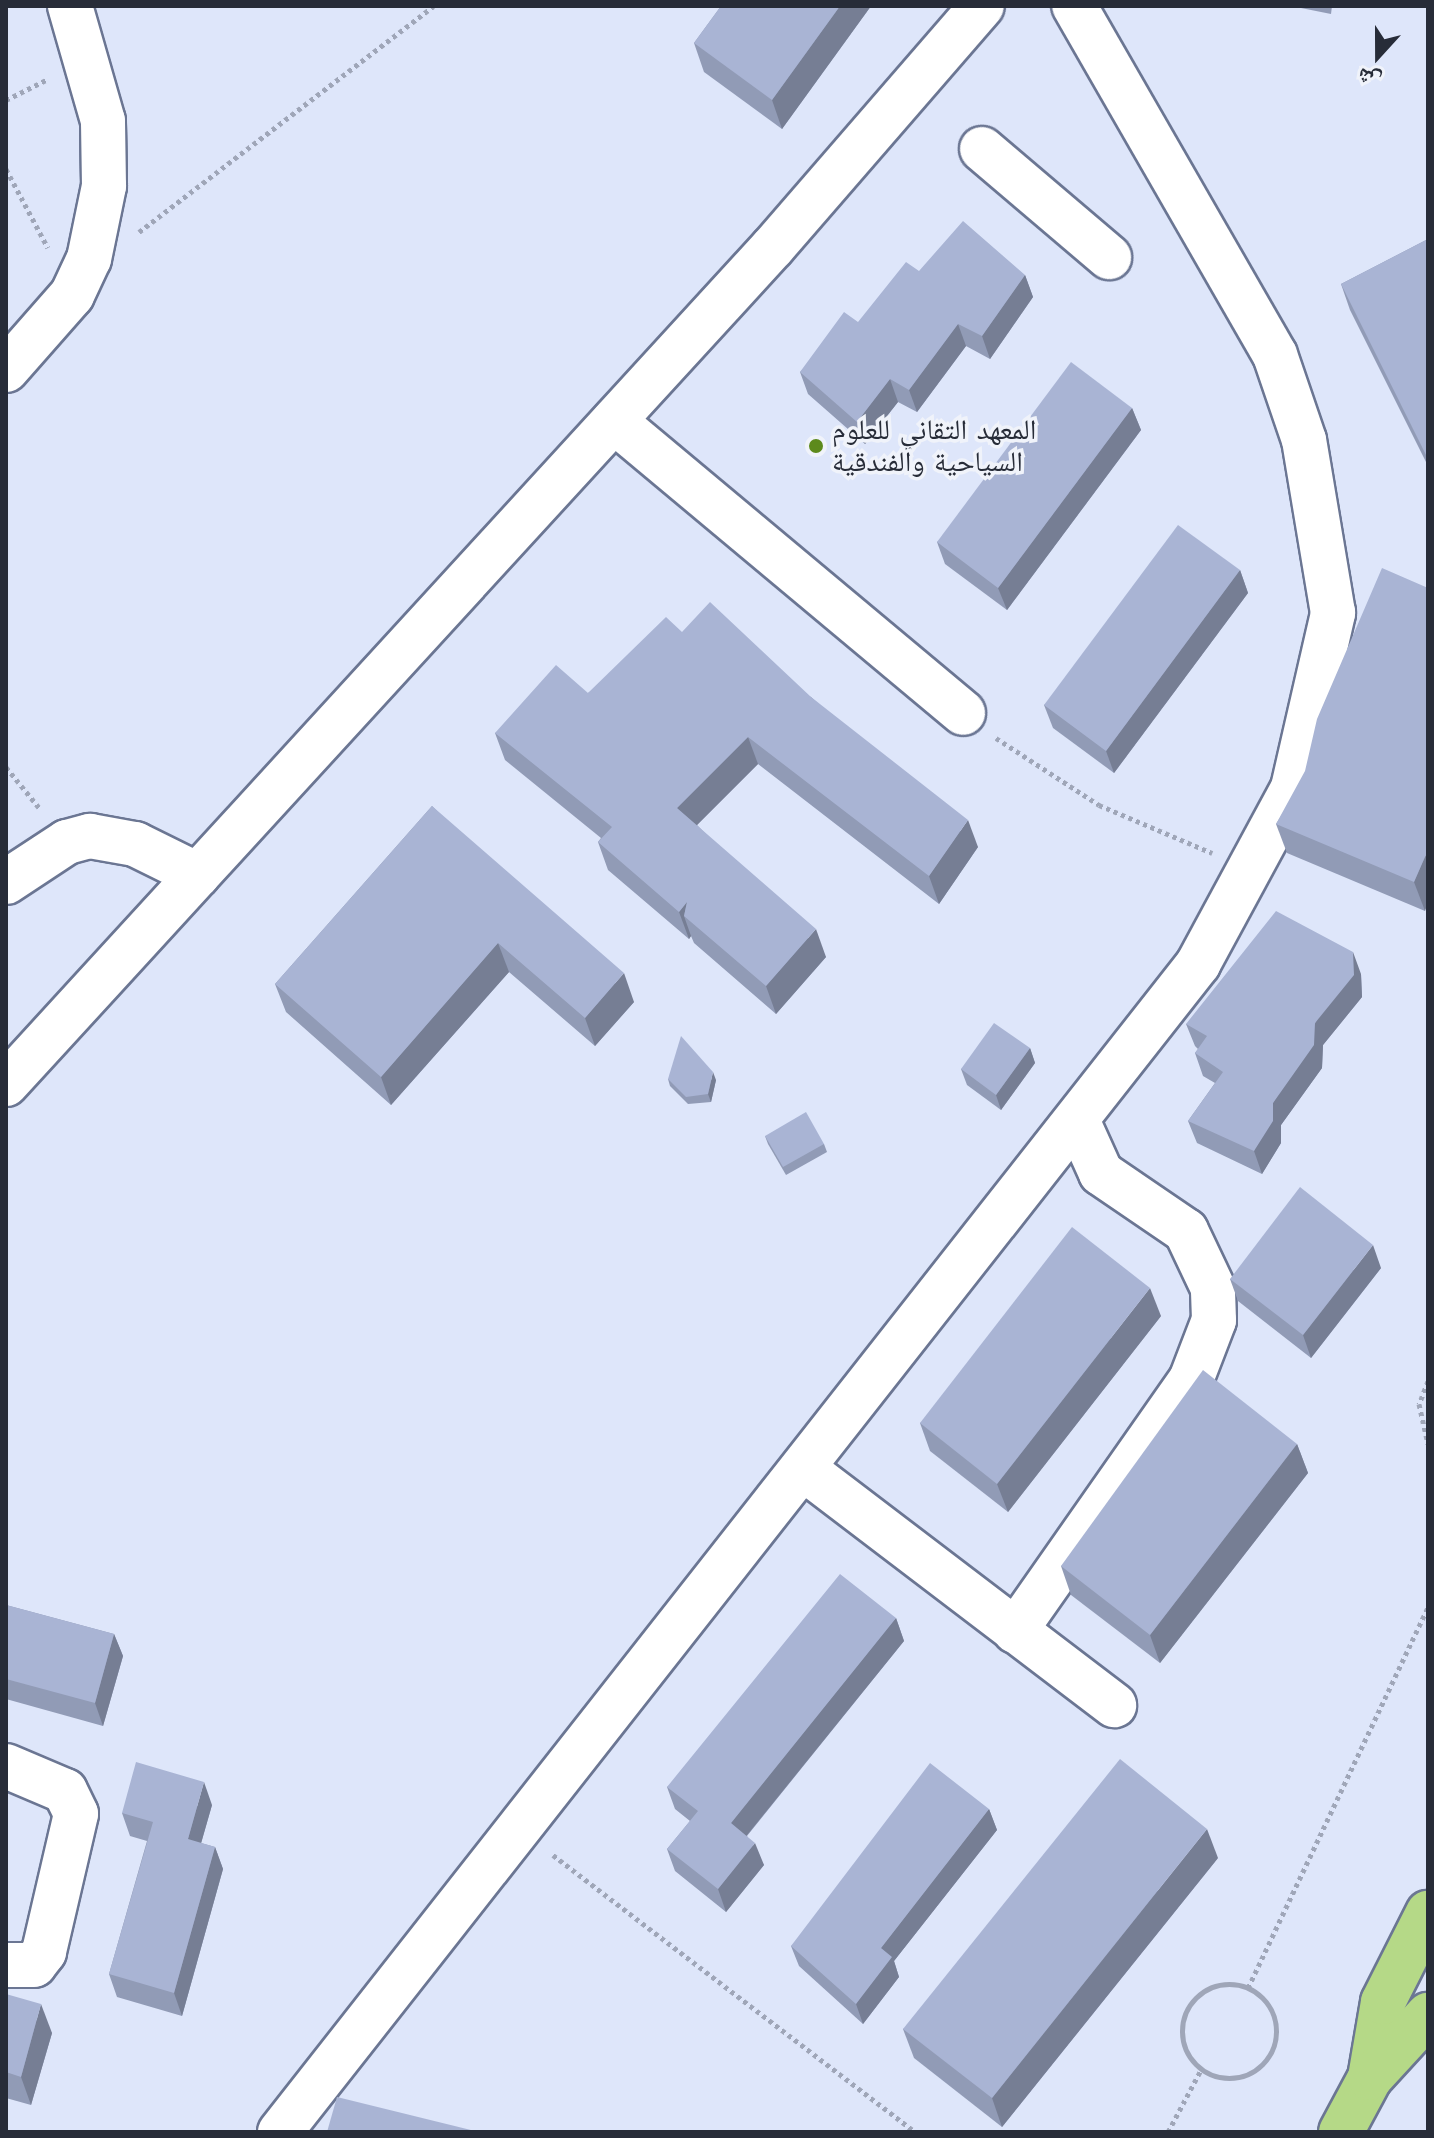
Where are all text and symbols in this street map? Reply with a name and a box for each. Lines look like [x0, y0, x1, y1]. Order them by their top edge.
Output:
north arrow [1338, 16, 1418, 96]
text: ش [1354, 63, 1385, 95]
place label: المعهد التقاني للعلوم السياحية والفندقية [832, 413, 1036, 479]
marker: المعهد التقاني للعلوم السياحية والفندقية [807, 437, 825, 455]

